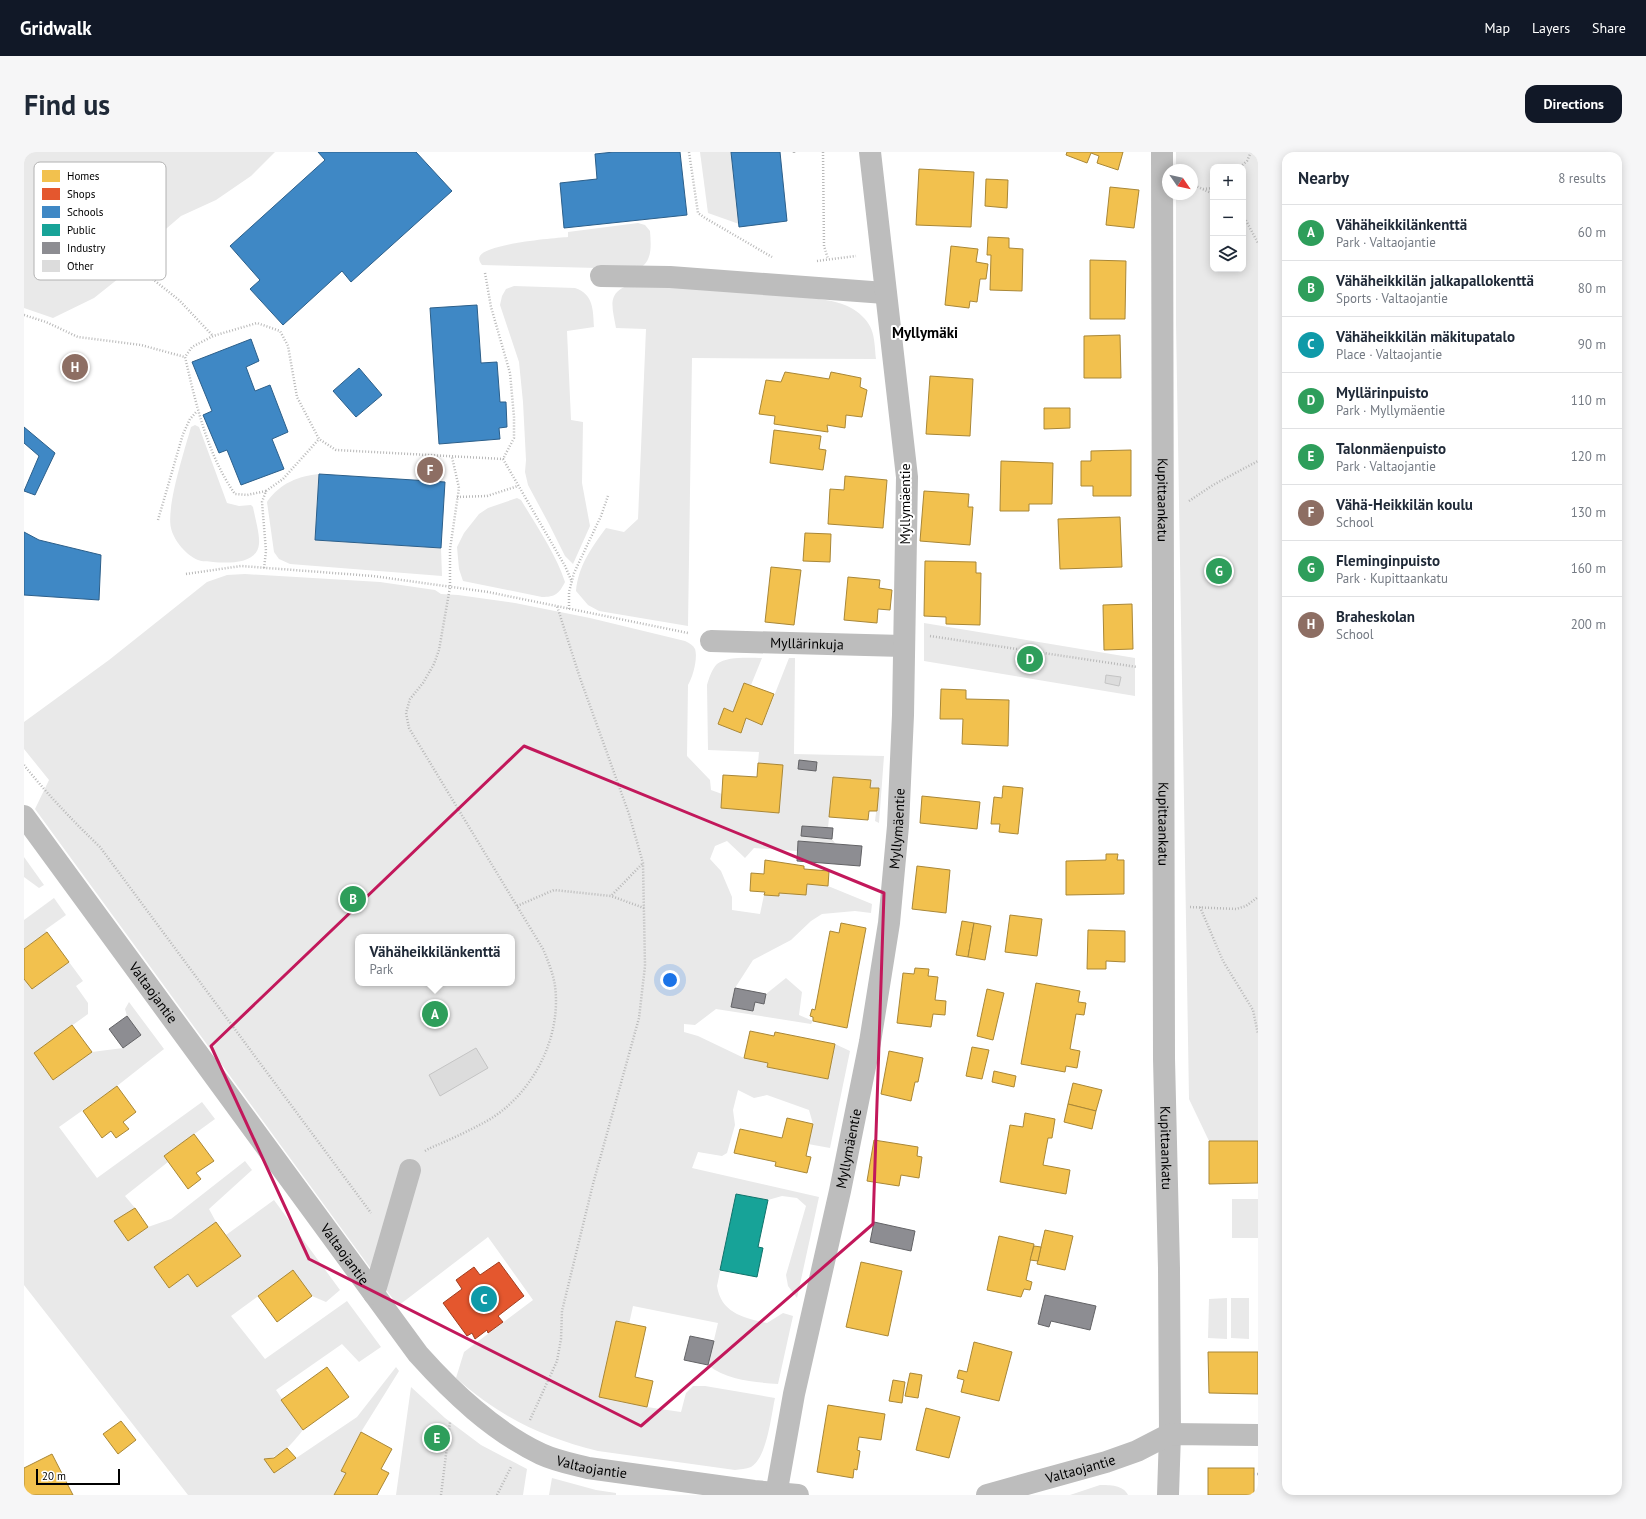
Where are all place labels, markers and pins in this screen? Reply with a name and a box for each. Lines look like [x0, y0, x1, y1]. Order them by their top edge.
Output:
pin: H [62, 352, 88, 382]
pin: F [417, 455, 443, 485]
pin: G [1206, 556, 1232, 586]
pin: D [1017, 644, 1043, 674]
pin: B [340, 884, 366, 914]
pin: A [422, 999, 448, 1029]
pin: C [471, 1284, 497, 1314]
pin: E [424, 1423, 450, 1453]

